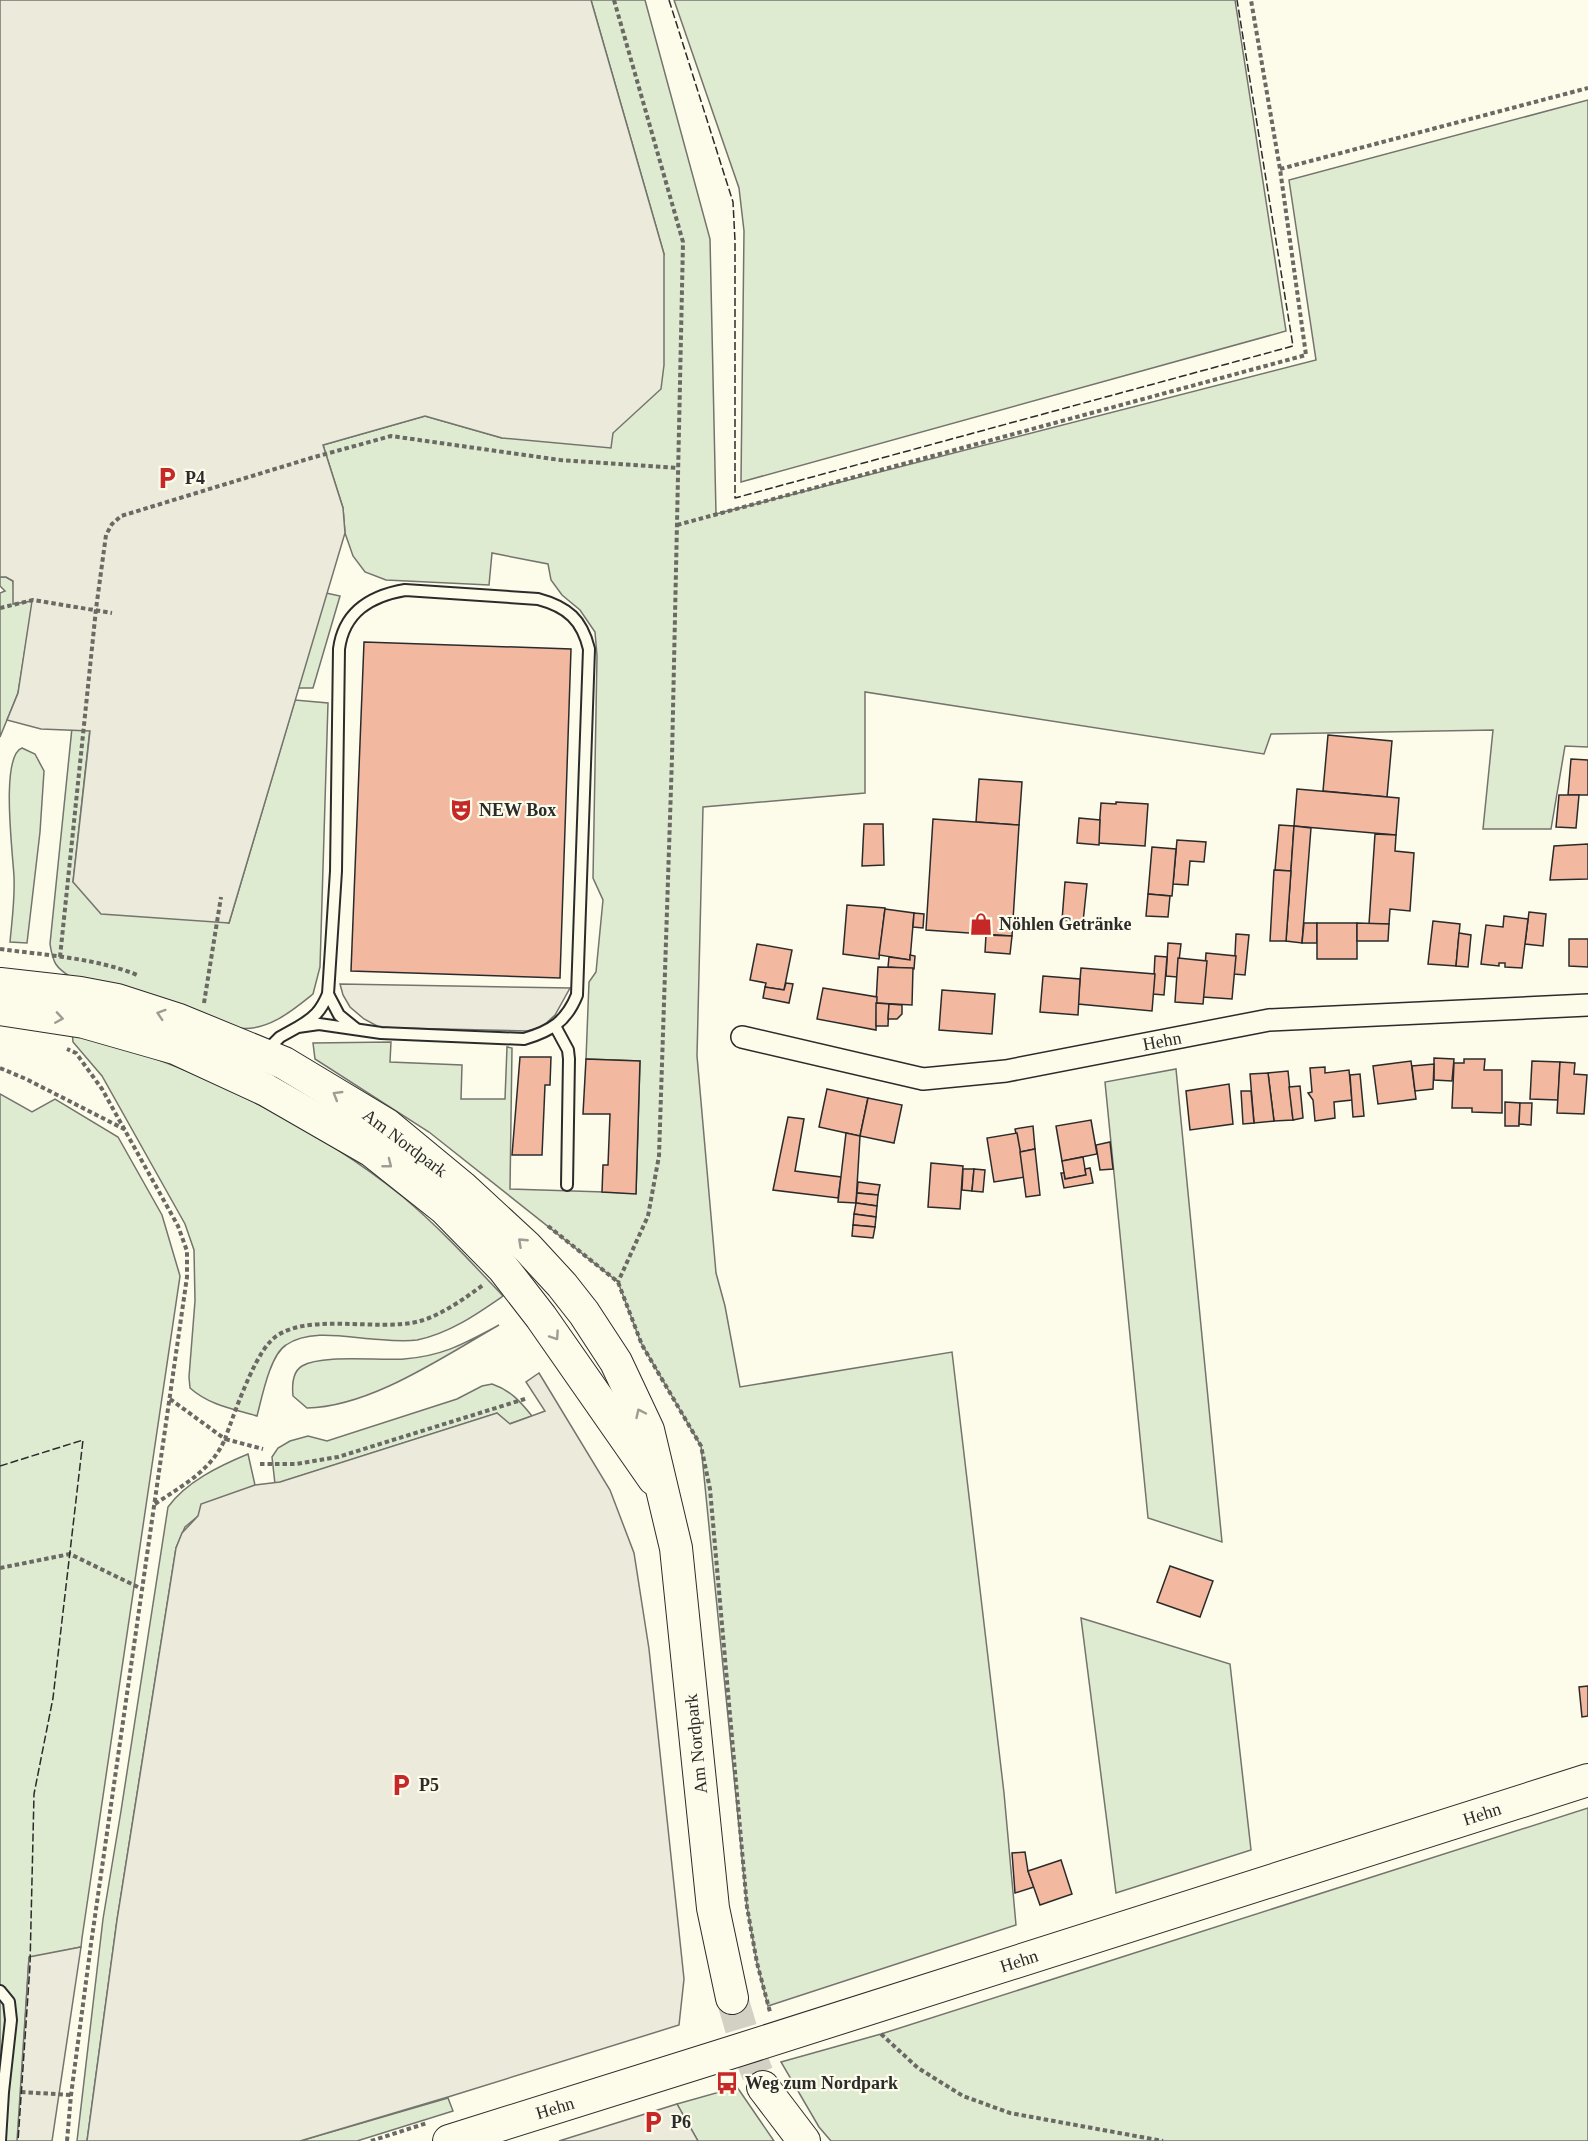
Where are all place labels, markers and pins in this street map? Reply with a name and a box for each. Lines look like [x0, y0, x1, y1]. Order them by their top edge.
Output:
parking icon: P4 [154, 465, 180, 491]
place label: P4 [185, 468, 205, 488]
theatre icon: NEW Box [448, 797, 474, 823]
place label: NEW Box [479, 800, 556, 820]
shop icon: Nöhlen Getränke [968, 911, 994, 937]
place label: Nöhlen Getränke [999, 914, 1132, 934]
parking icon: P5 [388, 1772, 414, 1798]
place label: P5 [419, 1775, 439, 1795]
bus stop icon: Weg zum Nordpark [714, 2070, 740, 2096]
place label: Weg zum Nordpark [745, 2073, 898, 2093]
parking icon: P6 [640, 2109, 666, 2135]
place label: P6 [671, 2112, 691, 2132]

